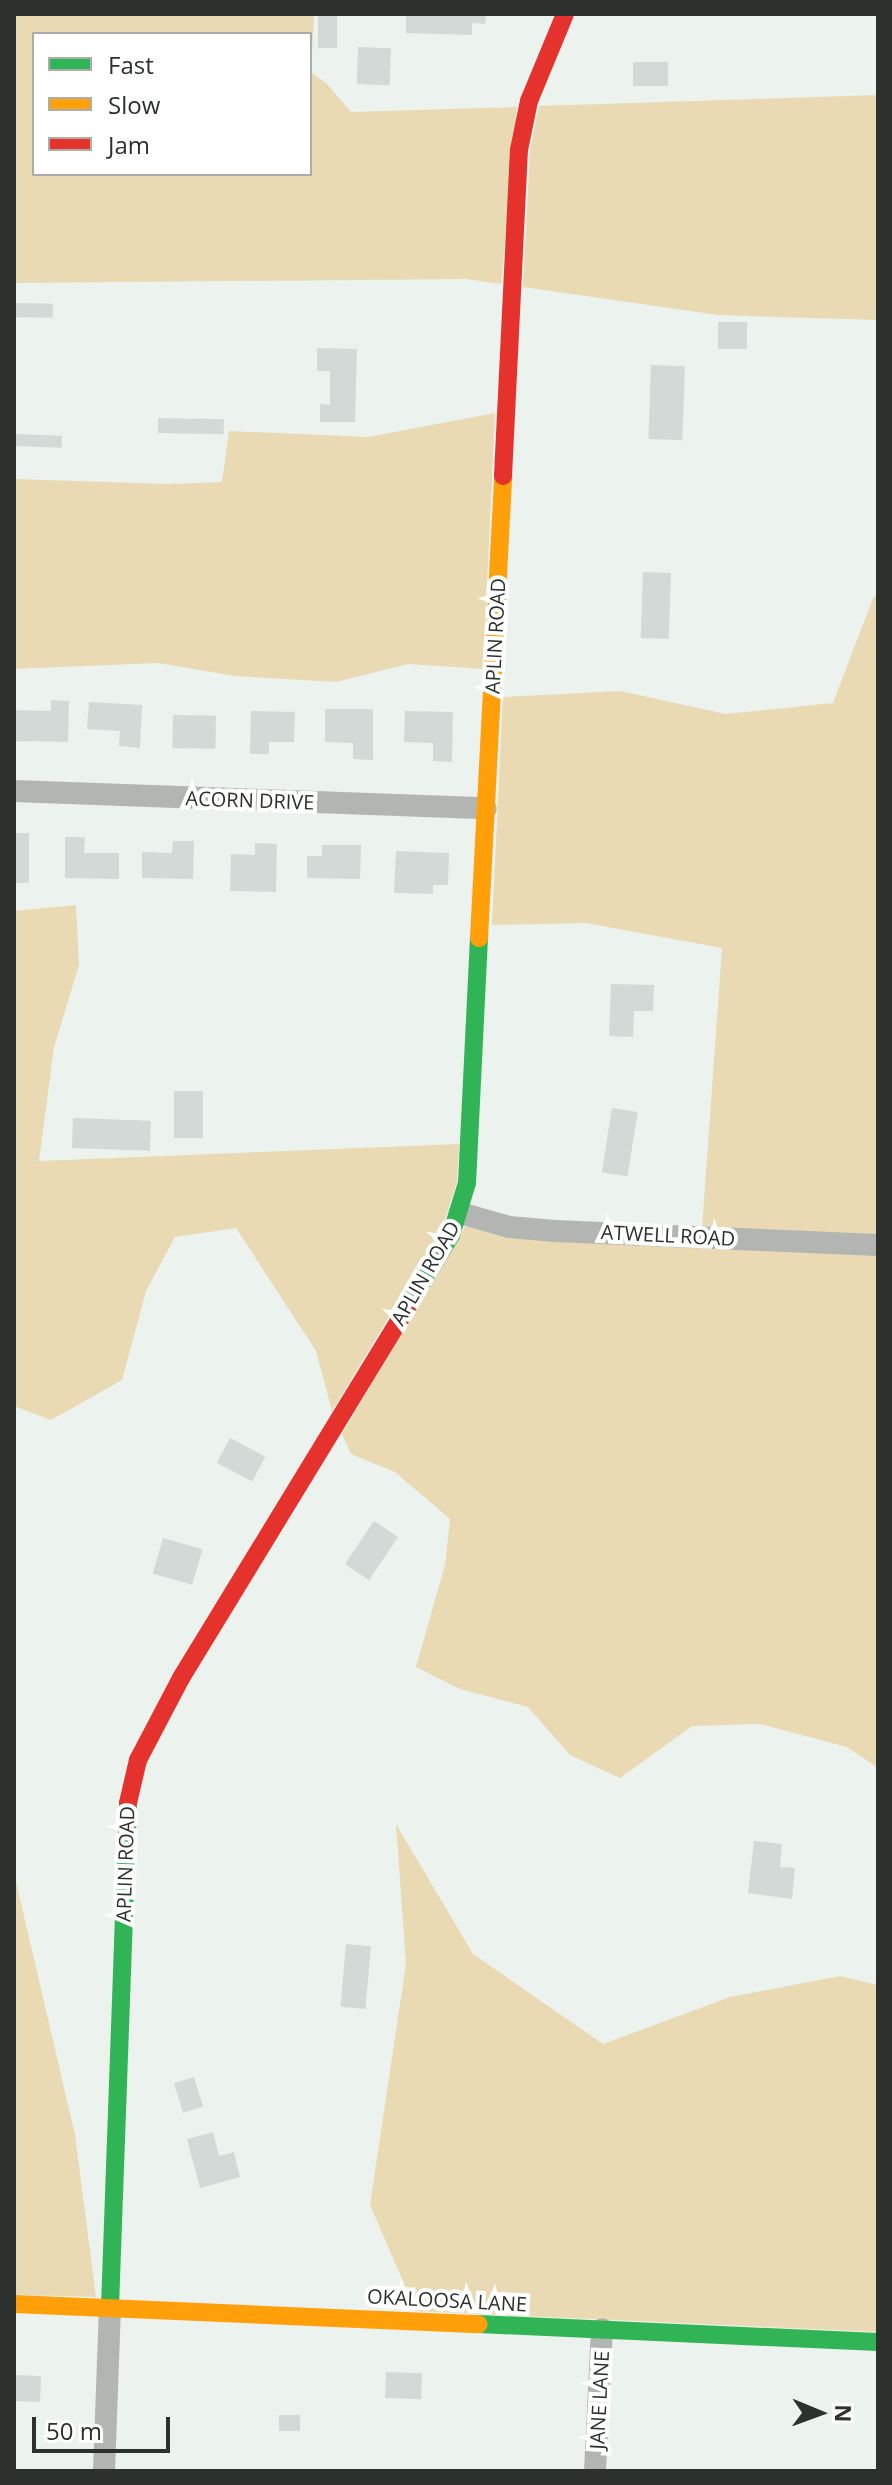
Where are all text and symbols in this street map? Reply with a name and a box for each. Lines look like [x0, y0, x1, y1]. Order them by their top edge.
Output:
legend [32, 32, 312, 176]
text: Fast [108, 48, 154, 81]
text: Slow [108, 88, 160, 121]
text: Jam [108, 128, 150, 161]
street label: APLIN ROAD [480, 577, 510, 695]
street label: ACORN DRIVE [185, 786, 315, 814]
street label: APLIN ROAD [386, 1217, 464, 1329]
street label: ATWELL ROAD [600, 1220, 736, 1250]
street label: APLIN ROAD [111, 1806, 139, 1922]
street label: OKALOOSA LANE [366, 2284, 528, 2316]
street label: JANE LANE [584, 2350, 614, 2450]
north arrow [780, 2373, 860, 2453]
scale bar [36, 2401, 174, 2451]
text: N [829, 2404, 859, 2423]
text: 50 m [46, 2414, 102, 2447]

